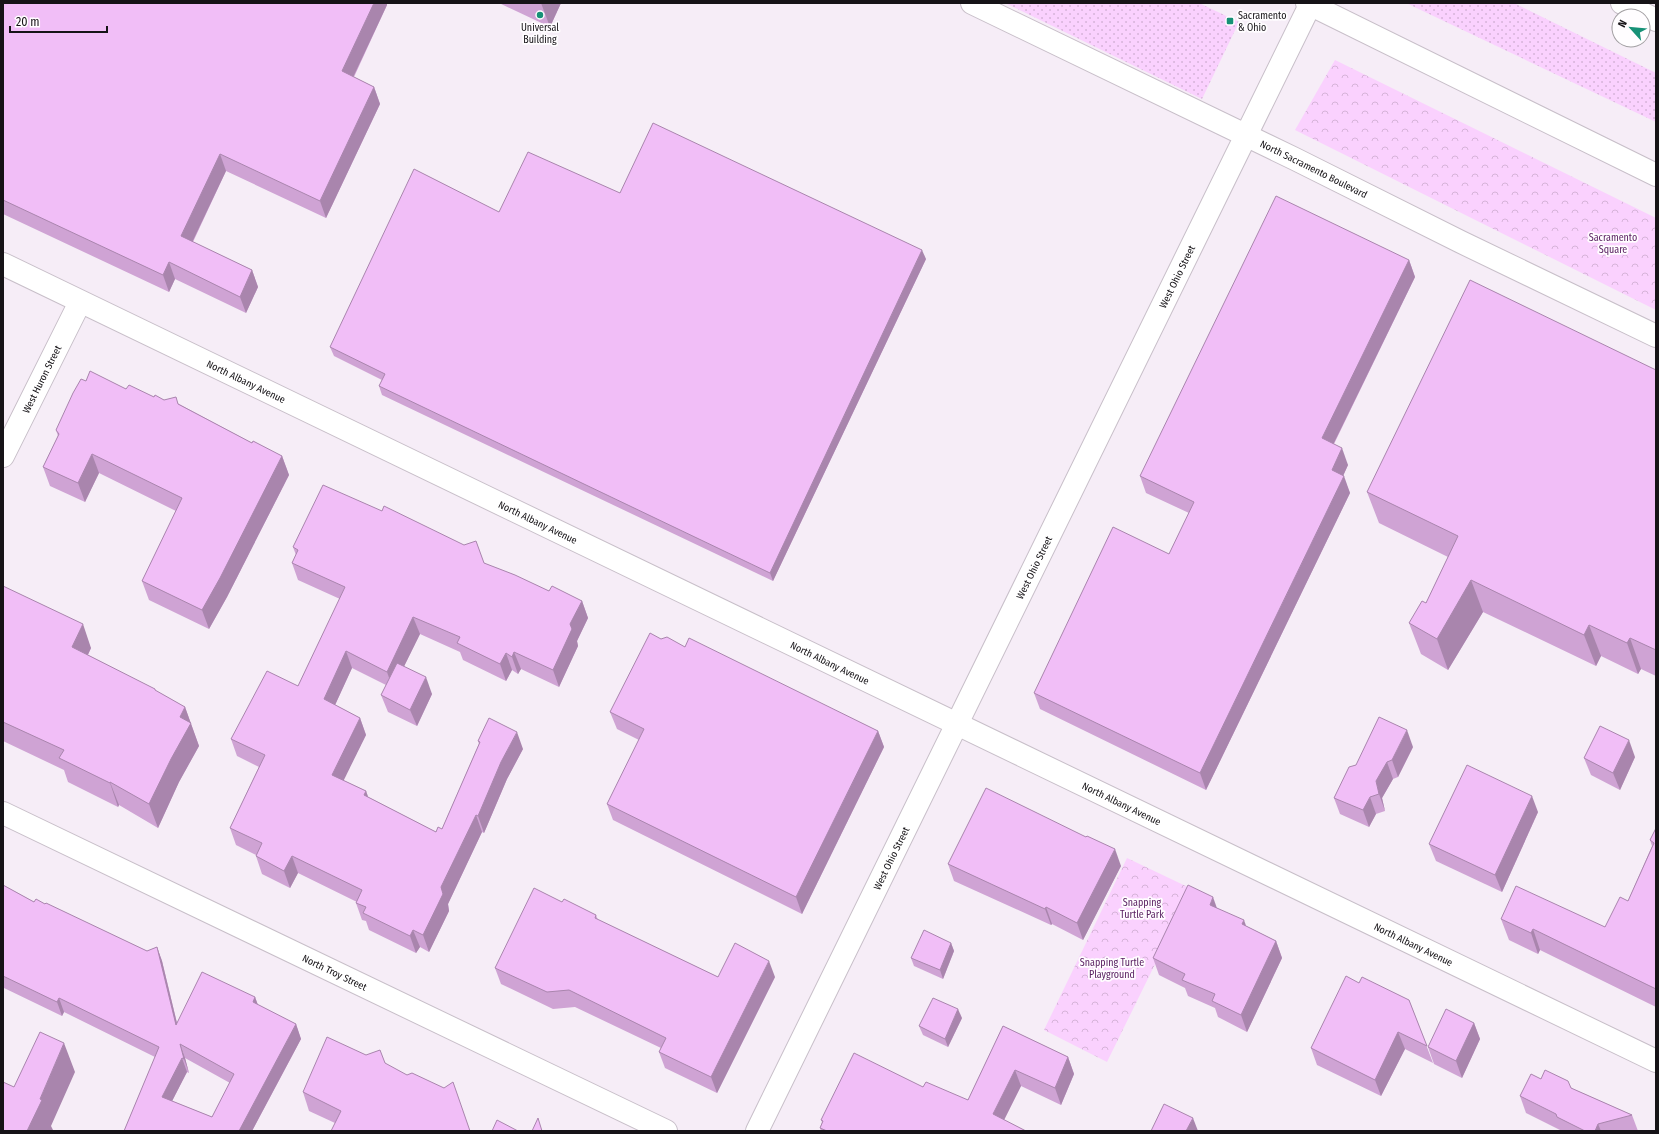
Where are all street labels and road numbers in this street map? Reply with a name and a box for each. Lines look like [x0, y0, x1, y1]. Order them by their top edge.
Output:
street label: North Sacramento Boulevard [1258, 138, 1369, 201]
street label: West Ohio Street [1157, 243, 1198, 310]
street label: West Huron Street [20, 343, 65, 415]
street label: North Albany Avenue [204, 358, 287, 406]
street label: North Albany Avenue [496, 499, 579, 547]
street label: West Ohio Street [1014, 534, 1056, 601]
street label: North Albany Avenue [788, 640, 871, 688]
street label: North Albany Avenue [1080, 780, 1163, 828]
street label: West Ohio Street [871, 824, 913, 892]
street label: North Albany Avenue [1372, 921, 1455, 969]
street label: North Troy Street [300, 952, 369, 994]

